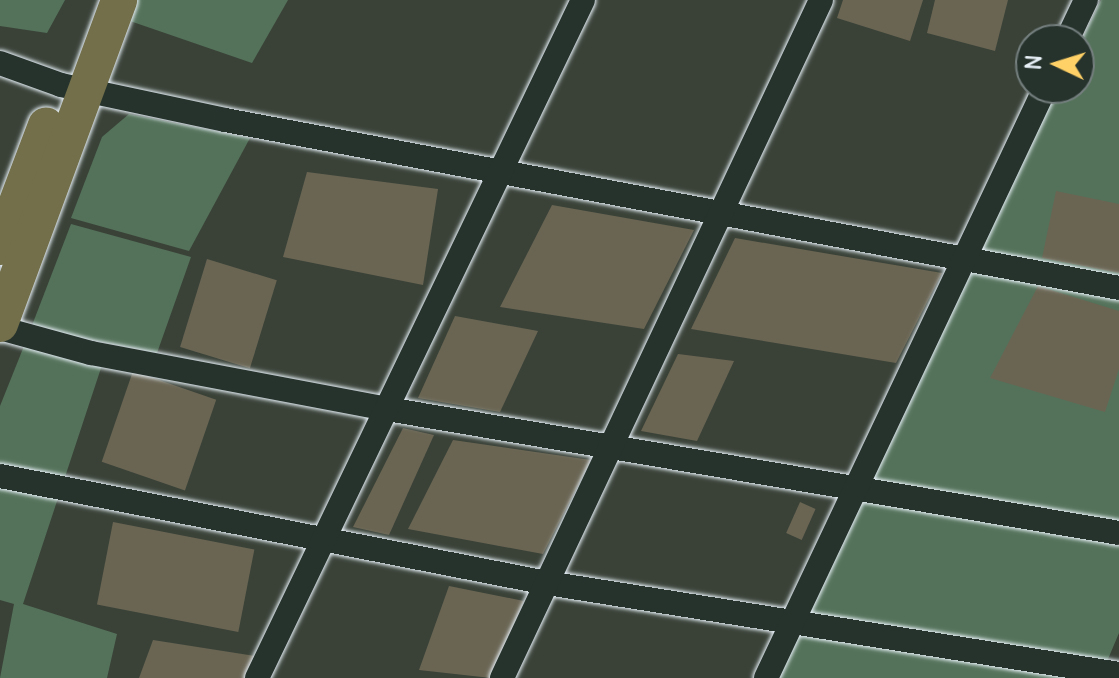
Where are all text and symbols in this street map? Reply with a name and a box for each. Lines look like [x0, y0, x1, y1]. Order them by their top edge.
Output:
north arrow [1015, 24, 1095, 104]
text: N [1019, 54, 1048, 71]

